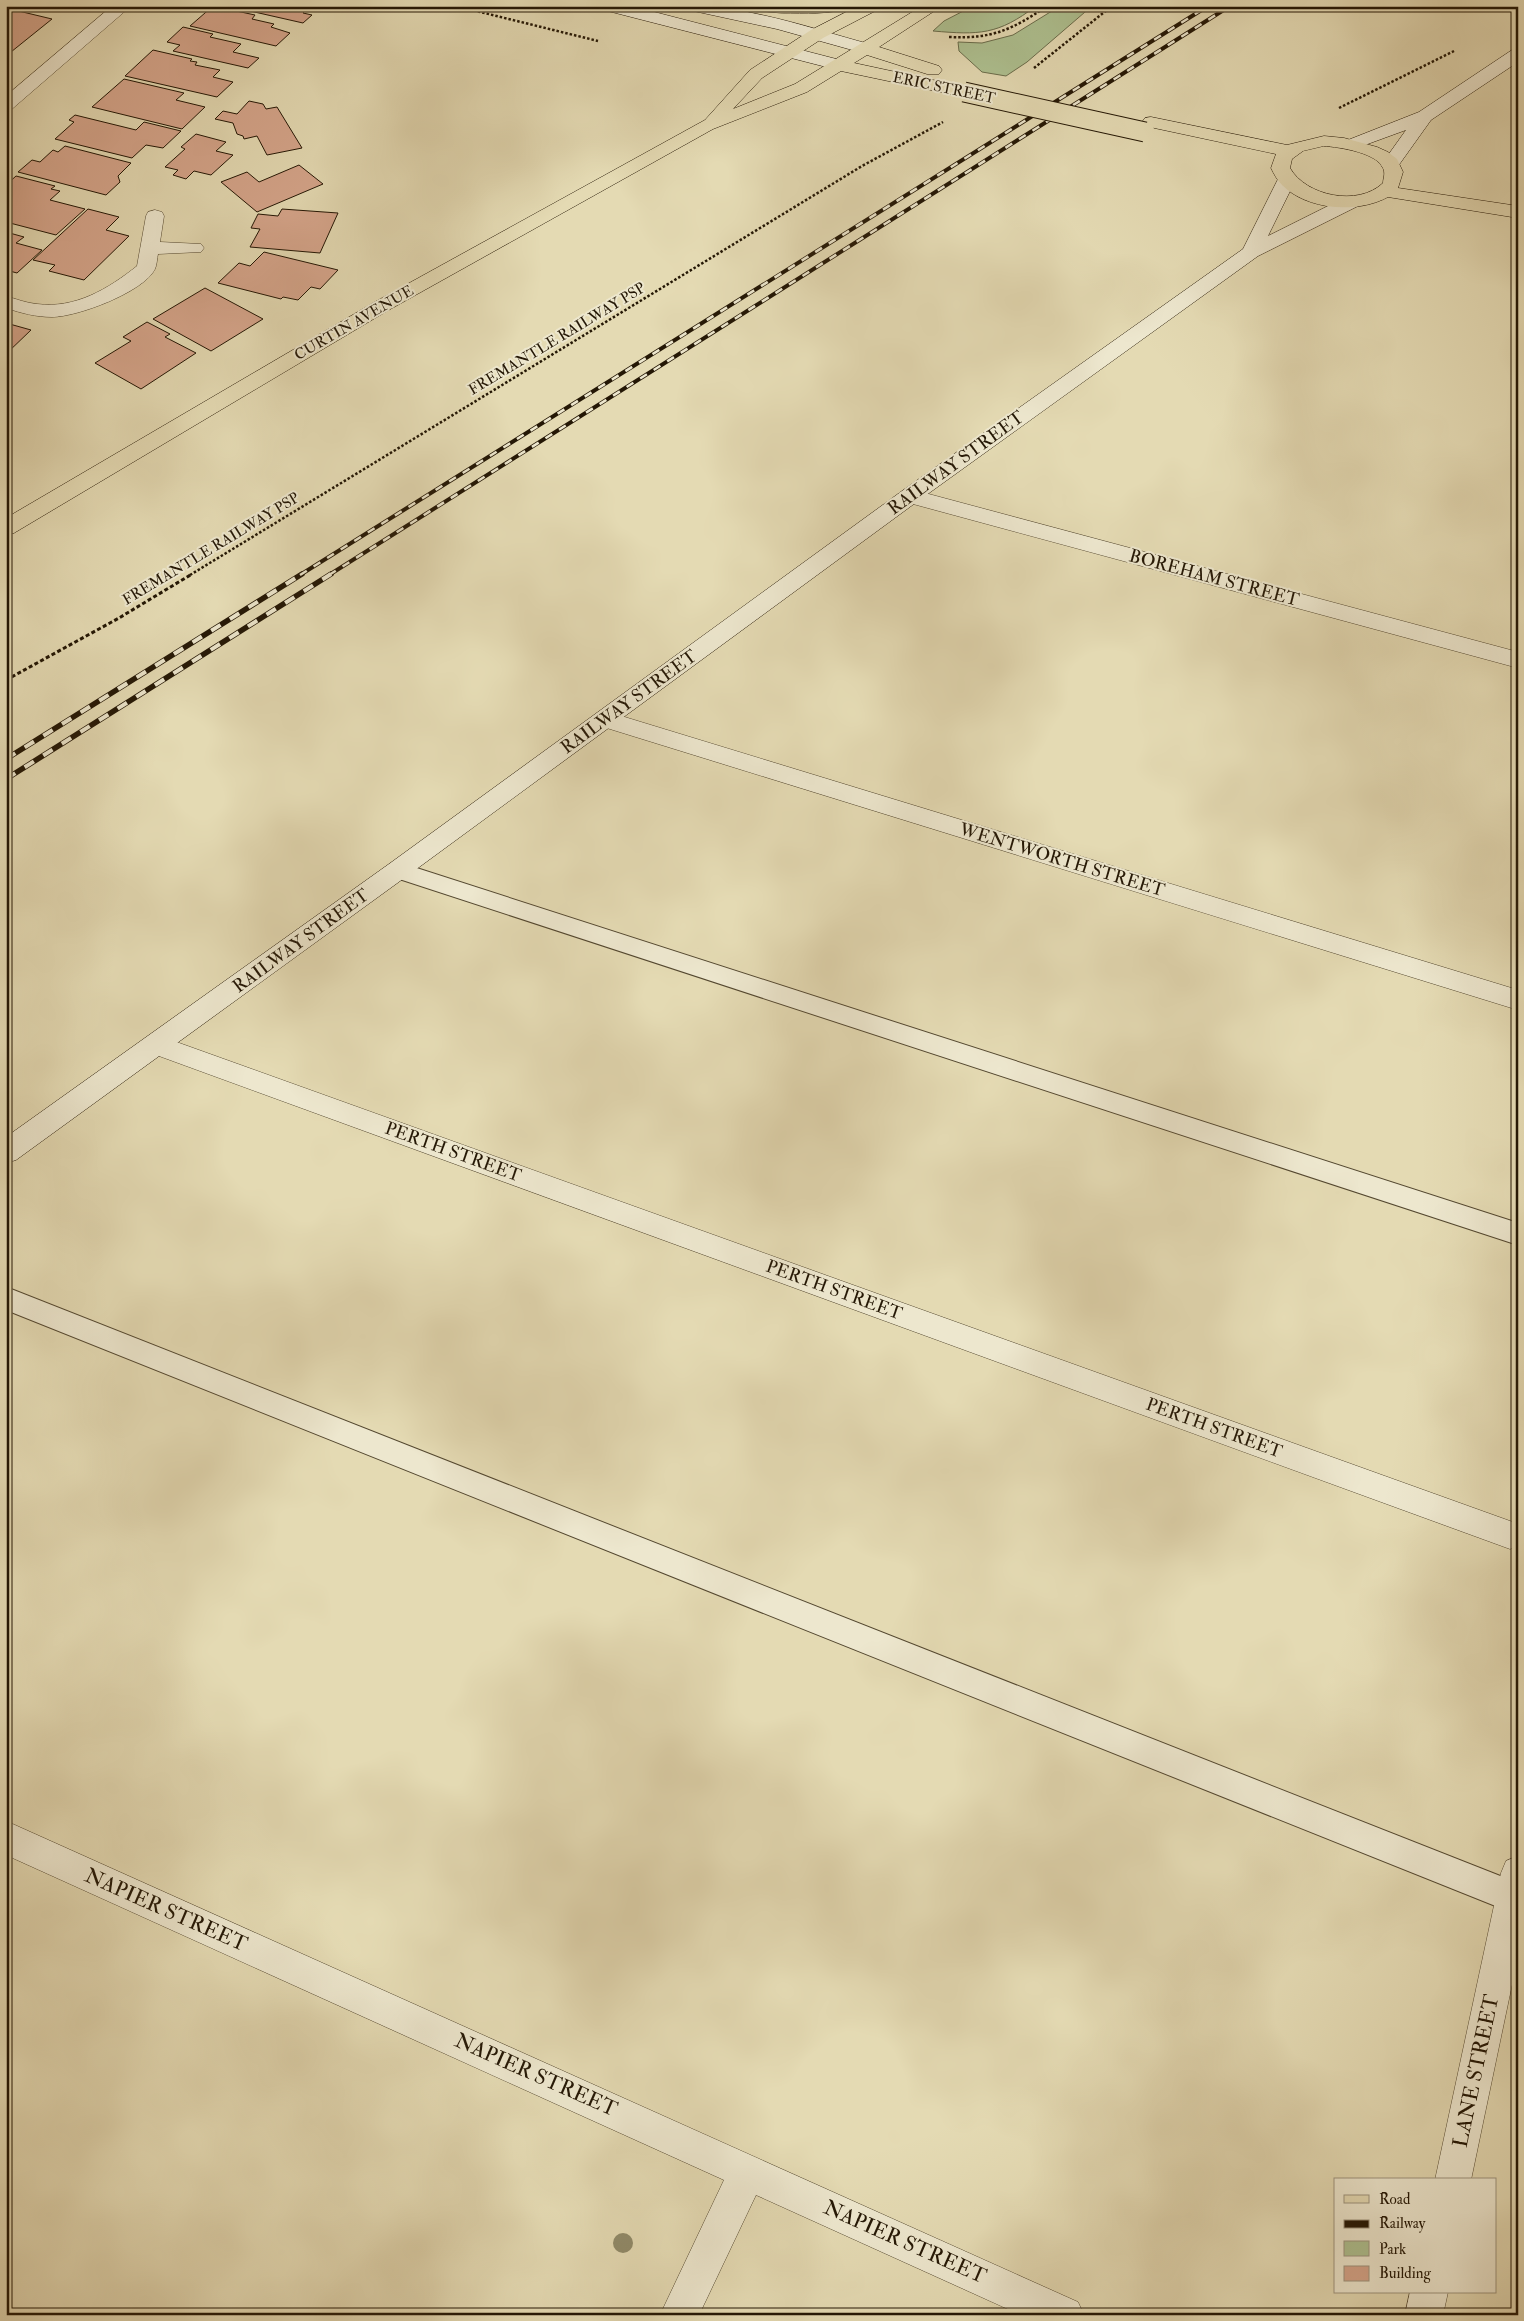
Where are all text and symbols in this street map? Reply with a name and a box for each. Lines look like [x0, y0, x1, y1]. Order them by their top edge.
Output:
street label: ERIC STREET [891, 68, 997, 108]
street label: FREMANTLE RAILWAY PSP [465, 278, 649, 399]
street label: CURTIN AVENUE [291, 281, 417, 365]
street label: RAILWAY STREET [883, 405, 1029, 520]
street label: FREMANTLE RAILWAY PSP [119, 488, 303, 609]
street label: BOREHAM STREET [1126, 544, 1302, 612]
street label: RAILWAY STREET [556, 644, 702, 759]
street label: WENTWORTH STREET [956, 818, 1168, 902]
street label: RAILWAY STREET [228, 883, 374, 998]
street label: PERTH STREET [382, 1117, 525, 1188]
street label: PERTH STREET [763, 1255, 906, 1326]
street label: PERTH STREET [1143, 1393, 1286, 1464]
street label: NAPIER STREET [80, 1862, 252, 1958]
street label: LANE STREET [1447, 1992, 1505, 2150]
street label: NAPIER STREET [450, 2027, 622, 2123]
legend [1334, 2178, 1496, 2294]
text: Road [1379, 2190, 1411, 2209]
street label: NAPIER STREET [819, 2194, 991, 2290]
text: Railway [1379, 2214, 1426, 2233]
text: Park [1379, 2240, 1406, 2259]
text: Building [1379, 2264, 1431, 2283]

